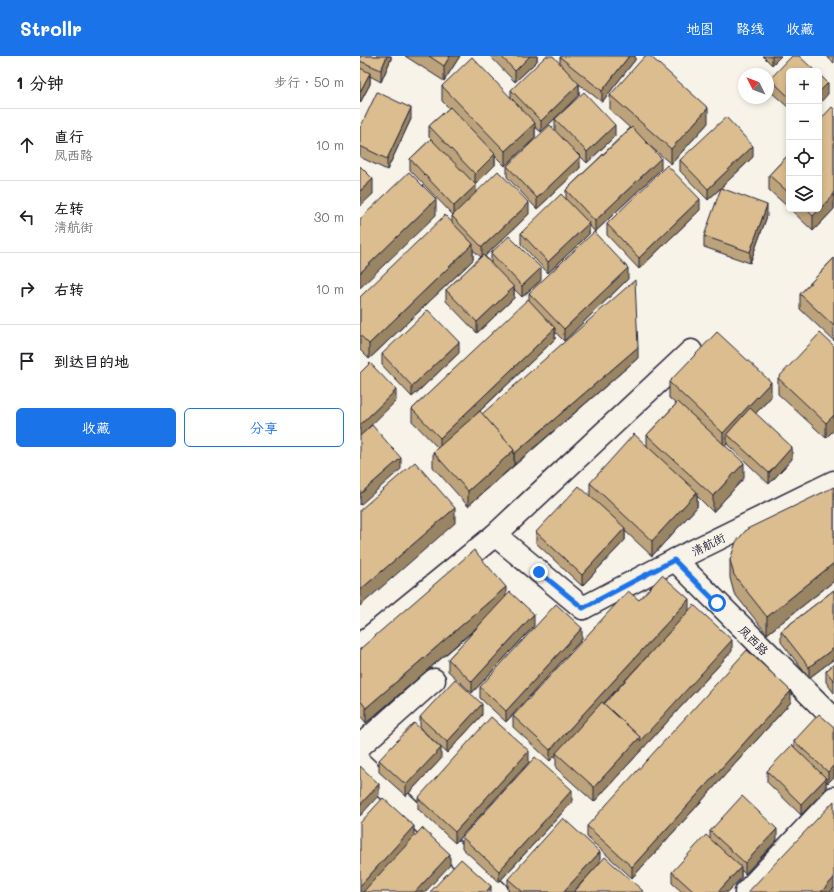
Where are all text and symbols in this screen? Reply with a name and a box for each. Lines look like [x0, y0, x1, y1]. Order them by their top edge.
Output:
text: Strollr [20, 16, 82, 41]
text: 地图 [686, 19, 714, 38]
text: 路线 [736, 19, 764, 38]
text: 收藏 [786, 19, 814, 38]
north arrow [738, 68, 774, 104]
map controls [786, 68, 822, 212]
button: + [786, 68, 822, 104]
text: 1 分钟 [16, 71, 64, 93]
text: 步行 · 50 m [274, 73, 344, 90]
button: − [786, 104, 822, 140]
text: 直行 [54, 126, 84, 146]
icon: ahead [16, 134, 38, 156]
text: 10 m [316, 136, 344, 153]
button: locate [786, 140, 822, 176]
text: 凤西路 [54, 146, 93, 163]
button: layers [786, 176, 822, 212]
text: 左转 [54, 198, 84, 218]
icon: left [16, 206, 38, 228]
text: 30 m [314, 208, 344, 225]
text: 清航街 [54, 218, 93, 235]
icon: right [16, 278, 38, 300]
text: 右转 [54, 279, 84, 299]
text: 10 m [316, 280, 344, 297]
icon: arrive [16, 350, 38, 372]
text: 到达目的地 [54, 351, 129, 371]
button: 收藏 [16, 408, 176, 447]
button: 分享 [184, 408, 344, 447]
street label: 清航街 [688, 529, 728, 559]
route end [530, 563, 548, 581]
route start [708, 594, 726, 612]
street label: 凤西路 [736, 622, 772, 658]

